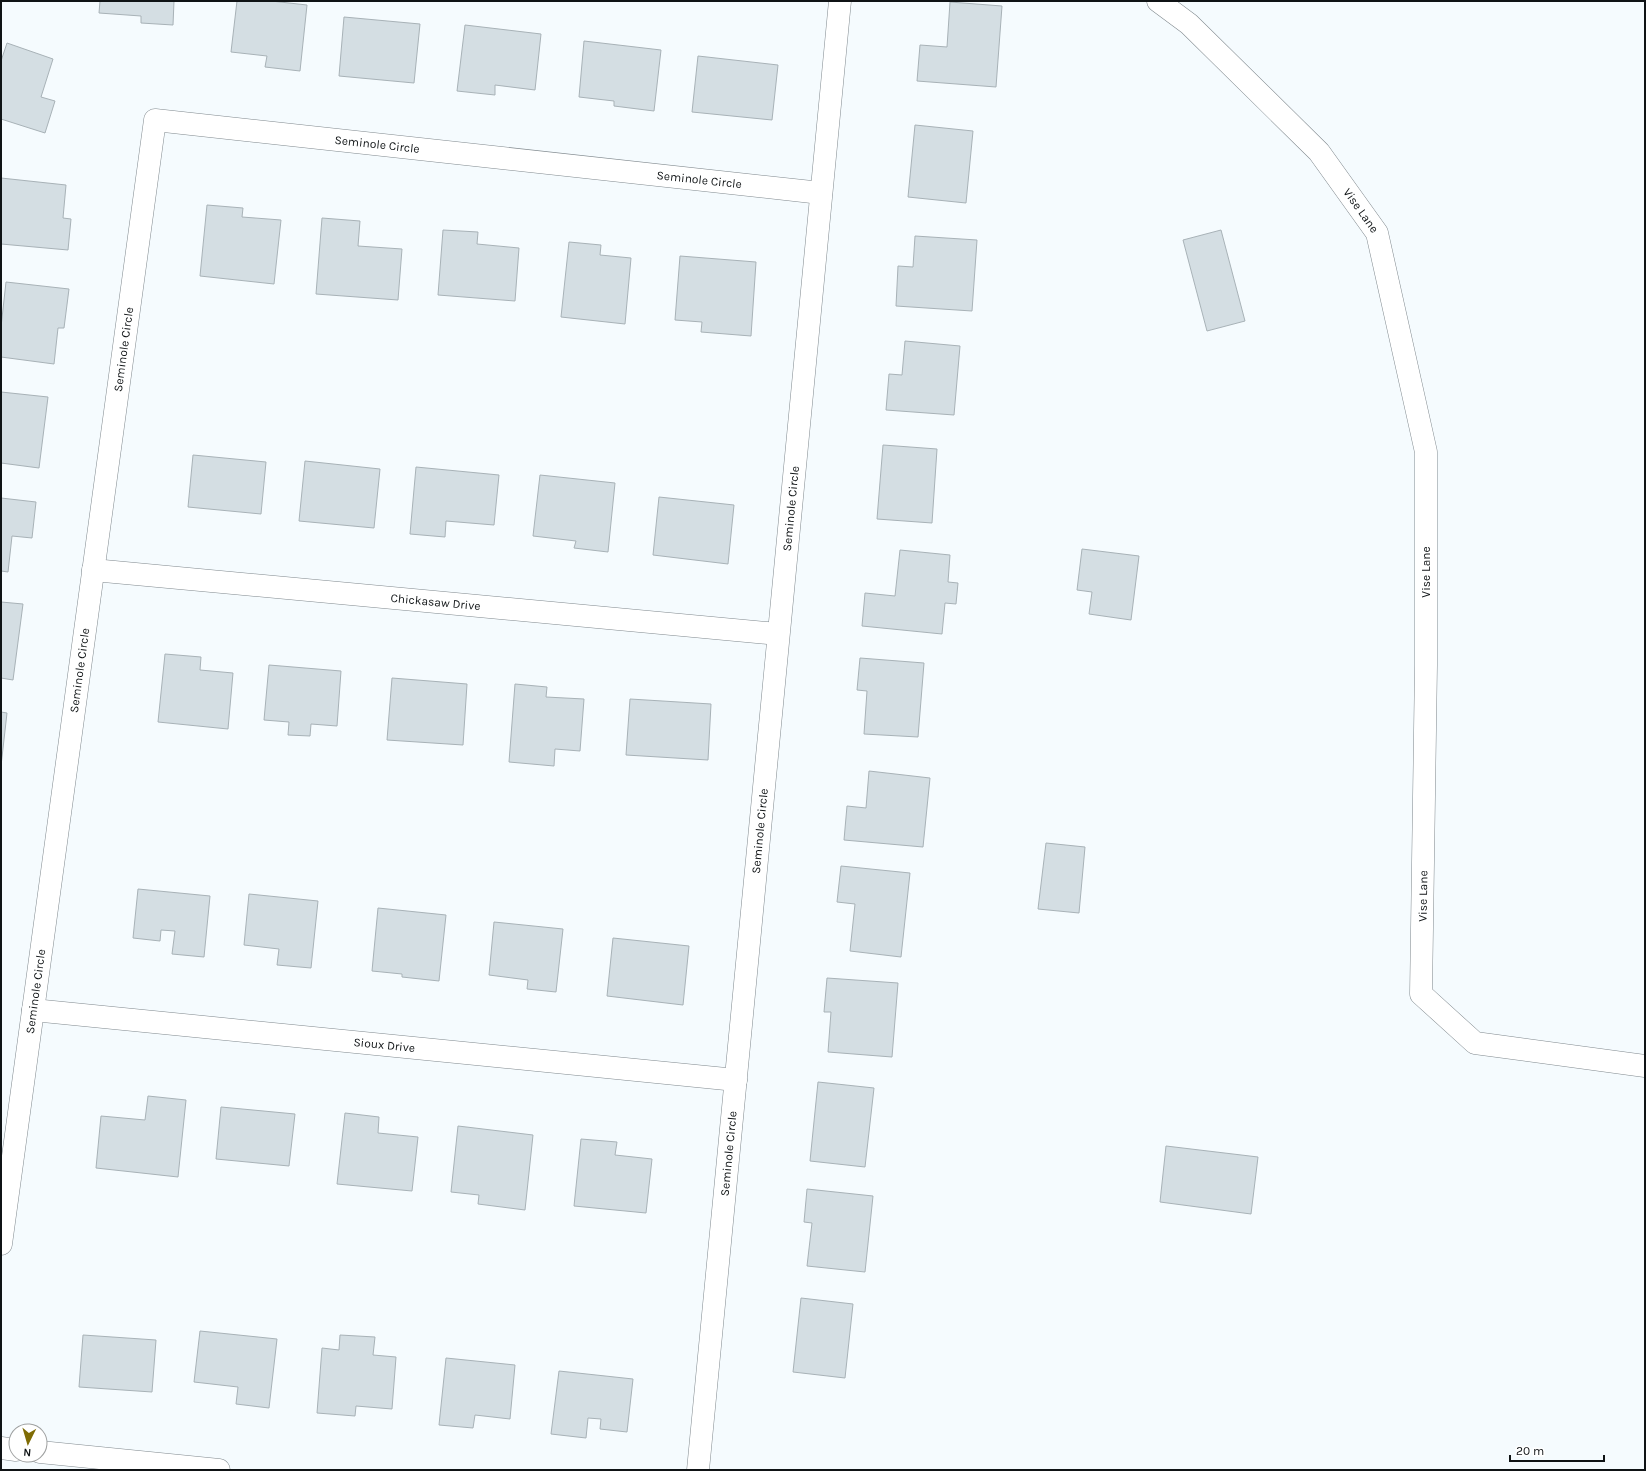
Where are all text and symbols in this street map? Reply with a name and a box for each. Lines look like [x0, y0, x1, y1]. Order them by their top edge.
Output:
street label: Seminole Circle [334, 133, 420, 156]
street label: Seminole Circle [656, 168, 742, 191]
street label: Vise Lane [1340, 186, 1382, 235]
street label: Seminole Circle [111, 306, 136, 393]
street label: Seminole Circle [780, 465, 802, 552]
street label: Vise Lane [1419, 546, 1433, 598]
street label: Chickasaw Drive [390, 591, 481, 613]
street label: Seminole Circle [67, 627, 92, 714]
street label: Seminole Circle [749, 788, 771, 874]
street label: Vise Lane [1416, 870, 1430, 922]
street label: Seminole Circle [23, 948, 48, 1035]
street label: Sioux Drive [353, 1035, 416, 1055]
street label: Seminole Circle [718, 1110, 740, 1197]
north arrow [8, 1423, 48, 1463]
scale bar [1510, 1437, 1604, 1463]
text: 20 m [1516, 1444, 1544, 1458]
text: N [23, 1446, 32, 1459]

